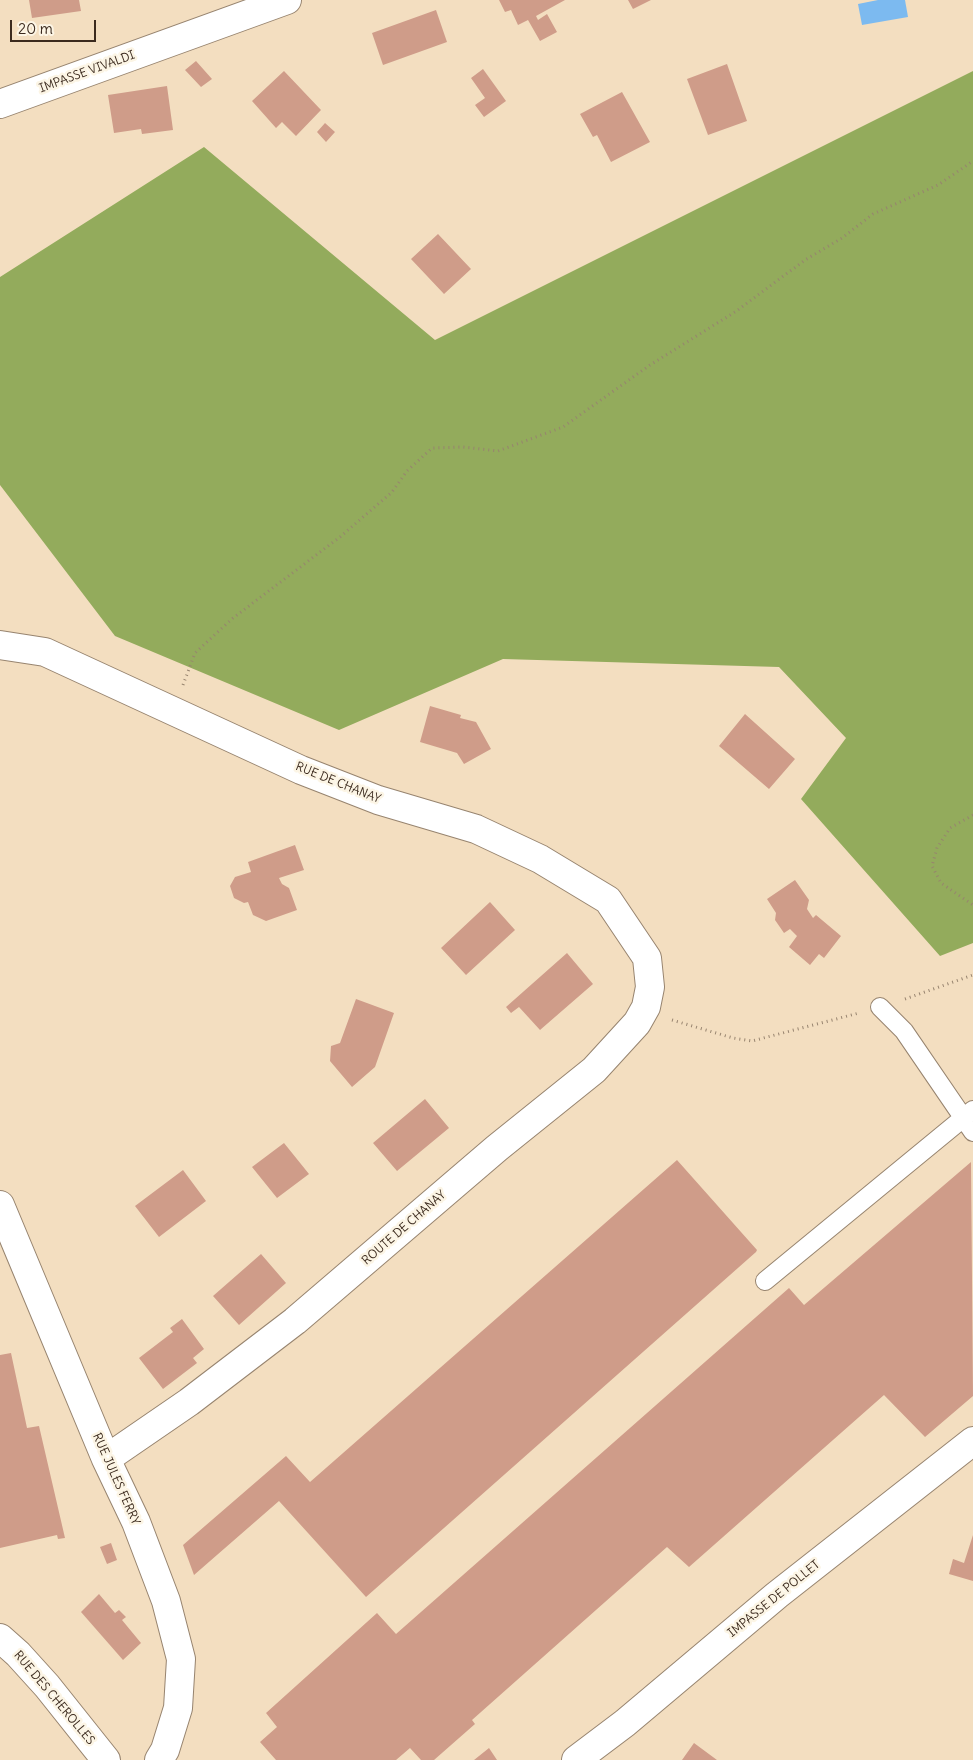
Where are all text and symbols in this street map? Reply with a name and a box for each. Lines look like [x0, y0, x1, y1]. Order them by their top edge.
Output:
scale bar [12, 10, 99, 42]
text: 20 m [18, 19, 53, 38]
street label: IMPASSE VIVALDI [37, 48, 137, 96]
street label: RUE DE CHANAY [293, 759, 383, 807]
street label: ROUTE DE CHANAY [359, 1188, 449, 1268]
street label: RUE JULES FERRY [89, 1431, 143, 1527]
street label: IMPASSE DE POLLET [725, 1557, 823, 1641]
street label: RUE DES CHEROLLES [11, 1648, 97, 1748]

